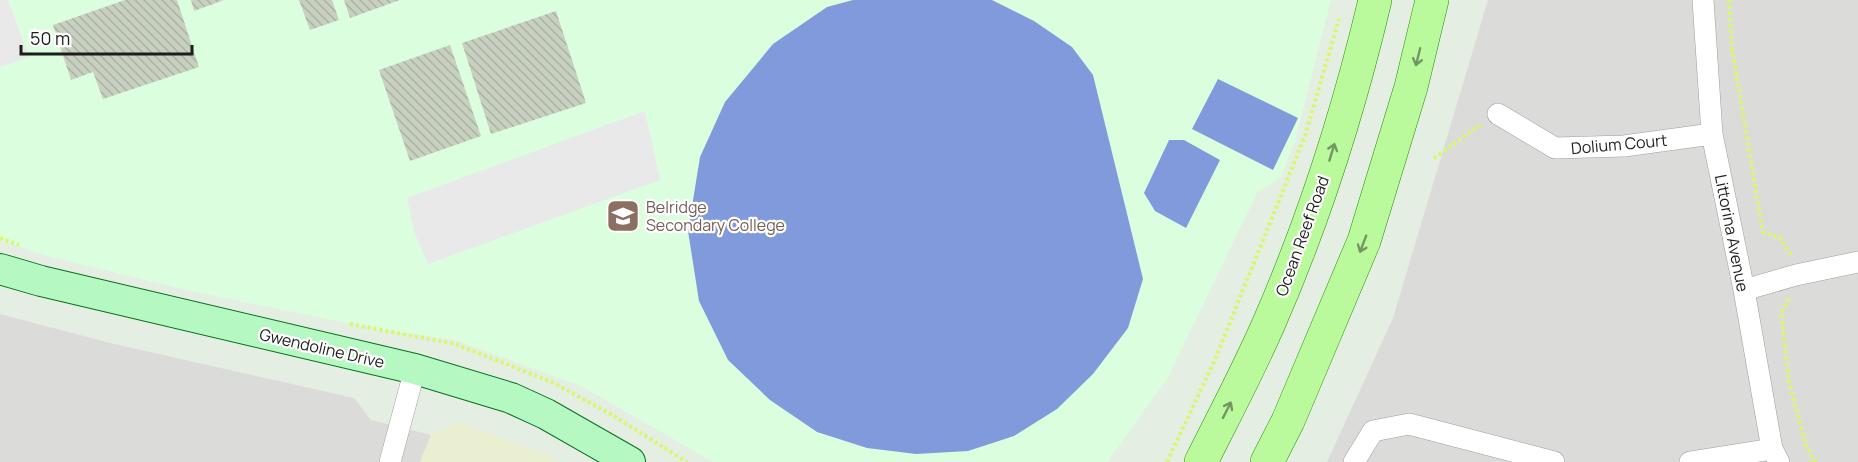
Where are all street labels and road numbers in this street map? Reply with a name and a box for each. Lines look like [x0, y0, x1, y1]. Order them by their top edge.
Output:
street label: Dolium Court [1570, 129, 1668, 159]
street label: Littorina Avenue [1710, 172, 1754, 294]
street label: Ocean Reef Road [1270, 173, 1334, 299]
street label: Gwendoline Drive [257, 323, 387, 373]

